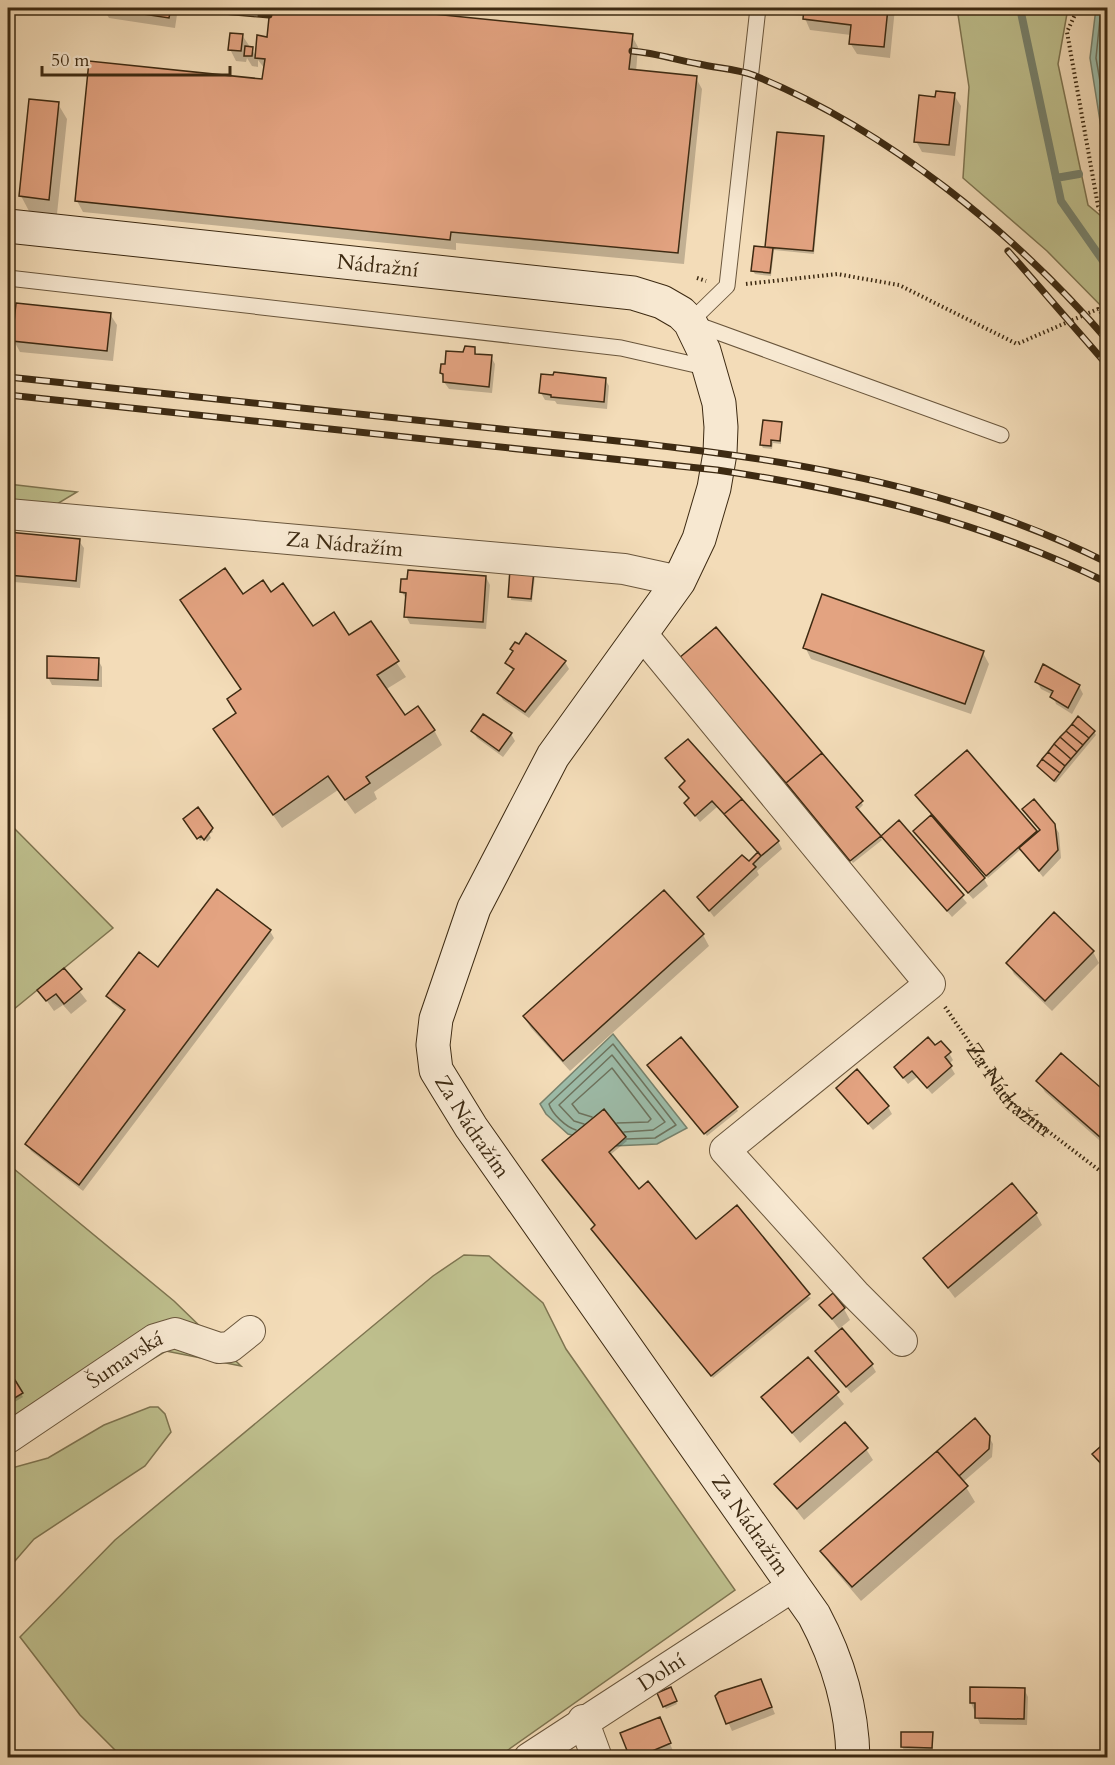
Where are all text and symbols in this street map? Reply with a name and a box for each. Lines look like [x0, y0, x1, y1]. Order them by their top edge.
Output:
scale bar [42, 39, 230, 77]
text: 50 m [51, 48, 90, 73]
street label: Nádražní [335, 247, 420, 284]
street label: Za Nádražím [285, 524, 405, 564]
street label: Za Nádražím [959, 1037, 1058, 1143]
street label: Za Nádražím [428, 1069, 517, 1184]
street label: Šumavská [80, 1323, 166, 1396]
street label: Za Nádražím [705, 1468, 796, 1581]
street label: Dolní [632, 1646, 691, 1698]

